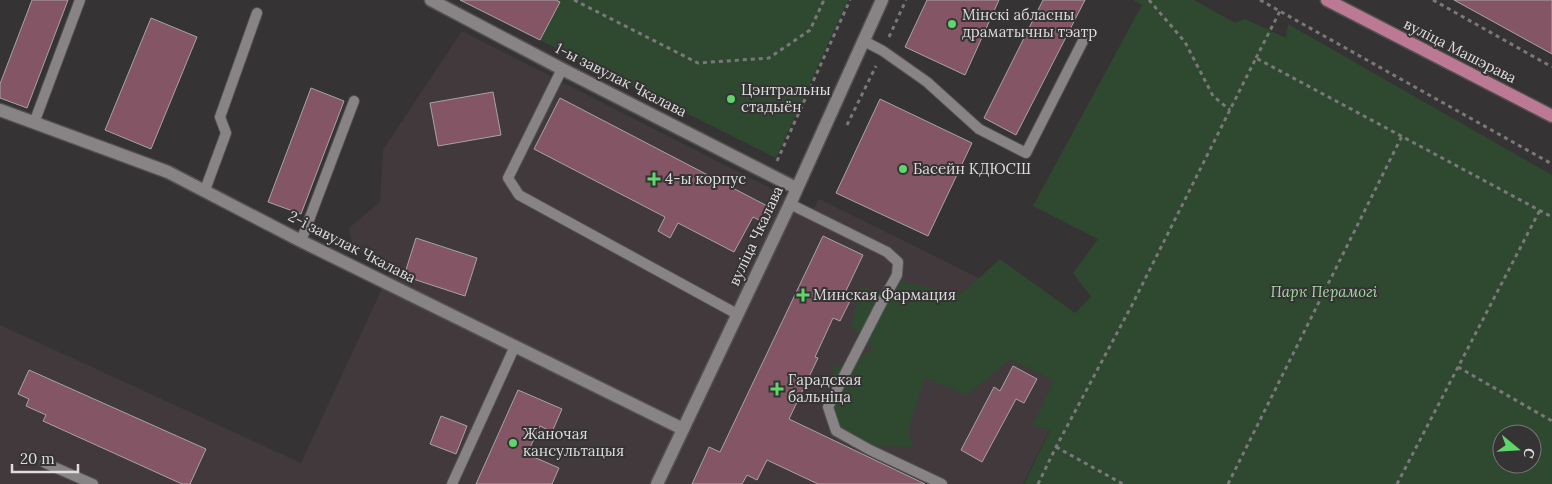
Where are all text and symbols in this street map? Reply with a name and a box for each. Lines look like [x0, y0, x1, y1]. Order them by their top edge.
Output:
place label: Мінскі абласны драматычны тэатр [962, 5, 1097, 41]
street label: вуліца Машэрава [1401, 14, 1520, 87]
marker: Мінскі абласны драматычны тэатр [946, 18, 958, 30]
street label: 1-ы завулак Чкалава [552, 38, 690, 121]
place label: Цэнтральны стадыён [741, 80, 831, 116]
marker: Цэнтральны стадыён [725, 93, 737, 105]
place label: Басейн КДЮСШ [913, 159, 1031, 178]
marker: Басейн КДЮСШ [897, 163, 909, 175]
place label: 4-ы корпус [665, 169, 746, 188]
marker: 4-ы корпус [647, 172, 661, 186]
street label: вуліца Чкалава [724, 183, 787, 289]
street label: 2-і завулак Чкалава [285, 206, 419, 287]
park label: Парк Перамогі [1271, 282, 1378, 301]
place label: Минская Фармация [813, 285, 956, 304]
marker: Минская Фармация [797, 289, 809, 301]
place label: Гарадская бальніца [788, 370, 861, 406]
marker: Гарадская бальніца [770, 382, 784, 396]
place label: Жаночая кансультацыя [523, 424, 624, 460]
north arrow [1492, 424, 1542, 474]
marker: Жаночая кансультацыя [507, 437, 519, 449]
scale bar [12, 442, 79, 474]
text: С [1519, 446, 1539, 461]
text: 20 m [20, 449, 55, 468]

